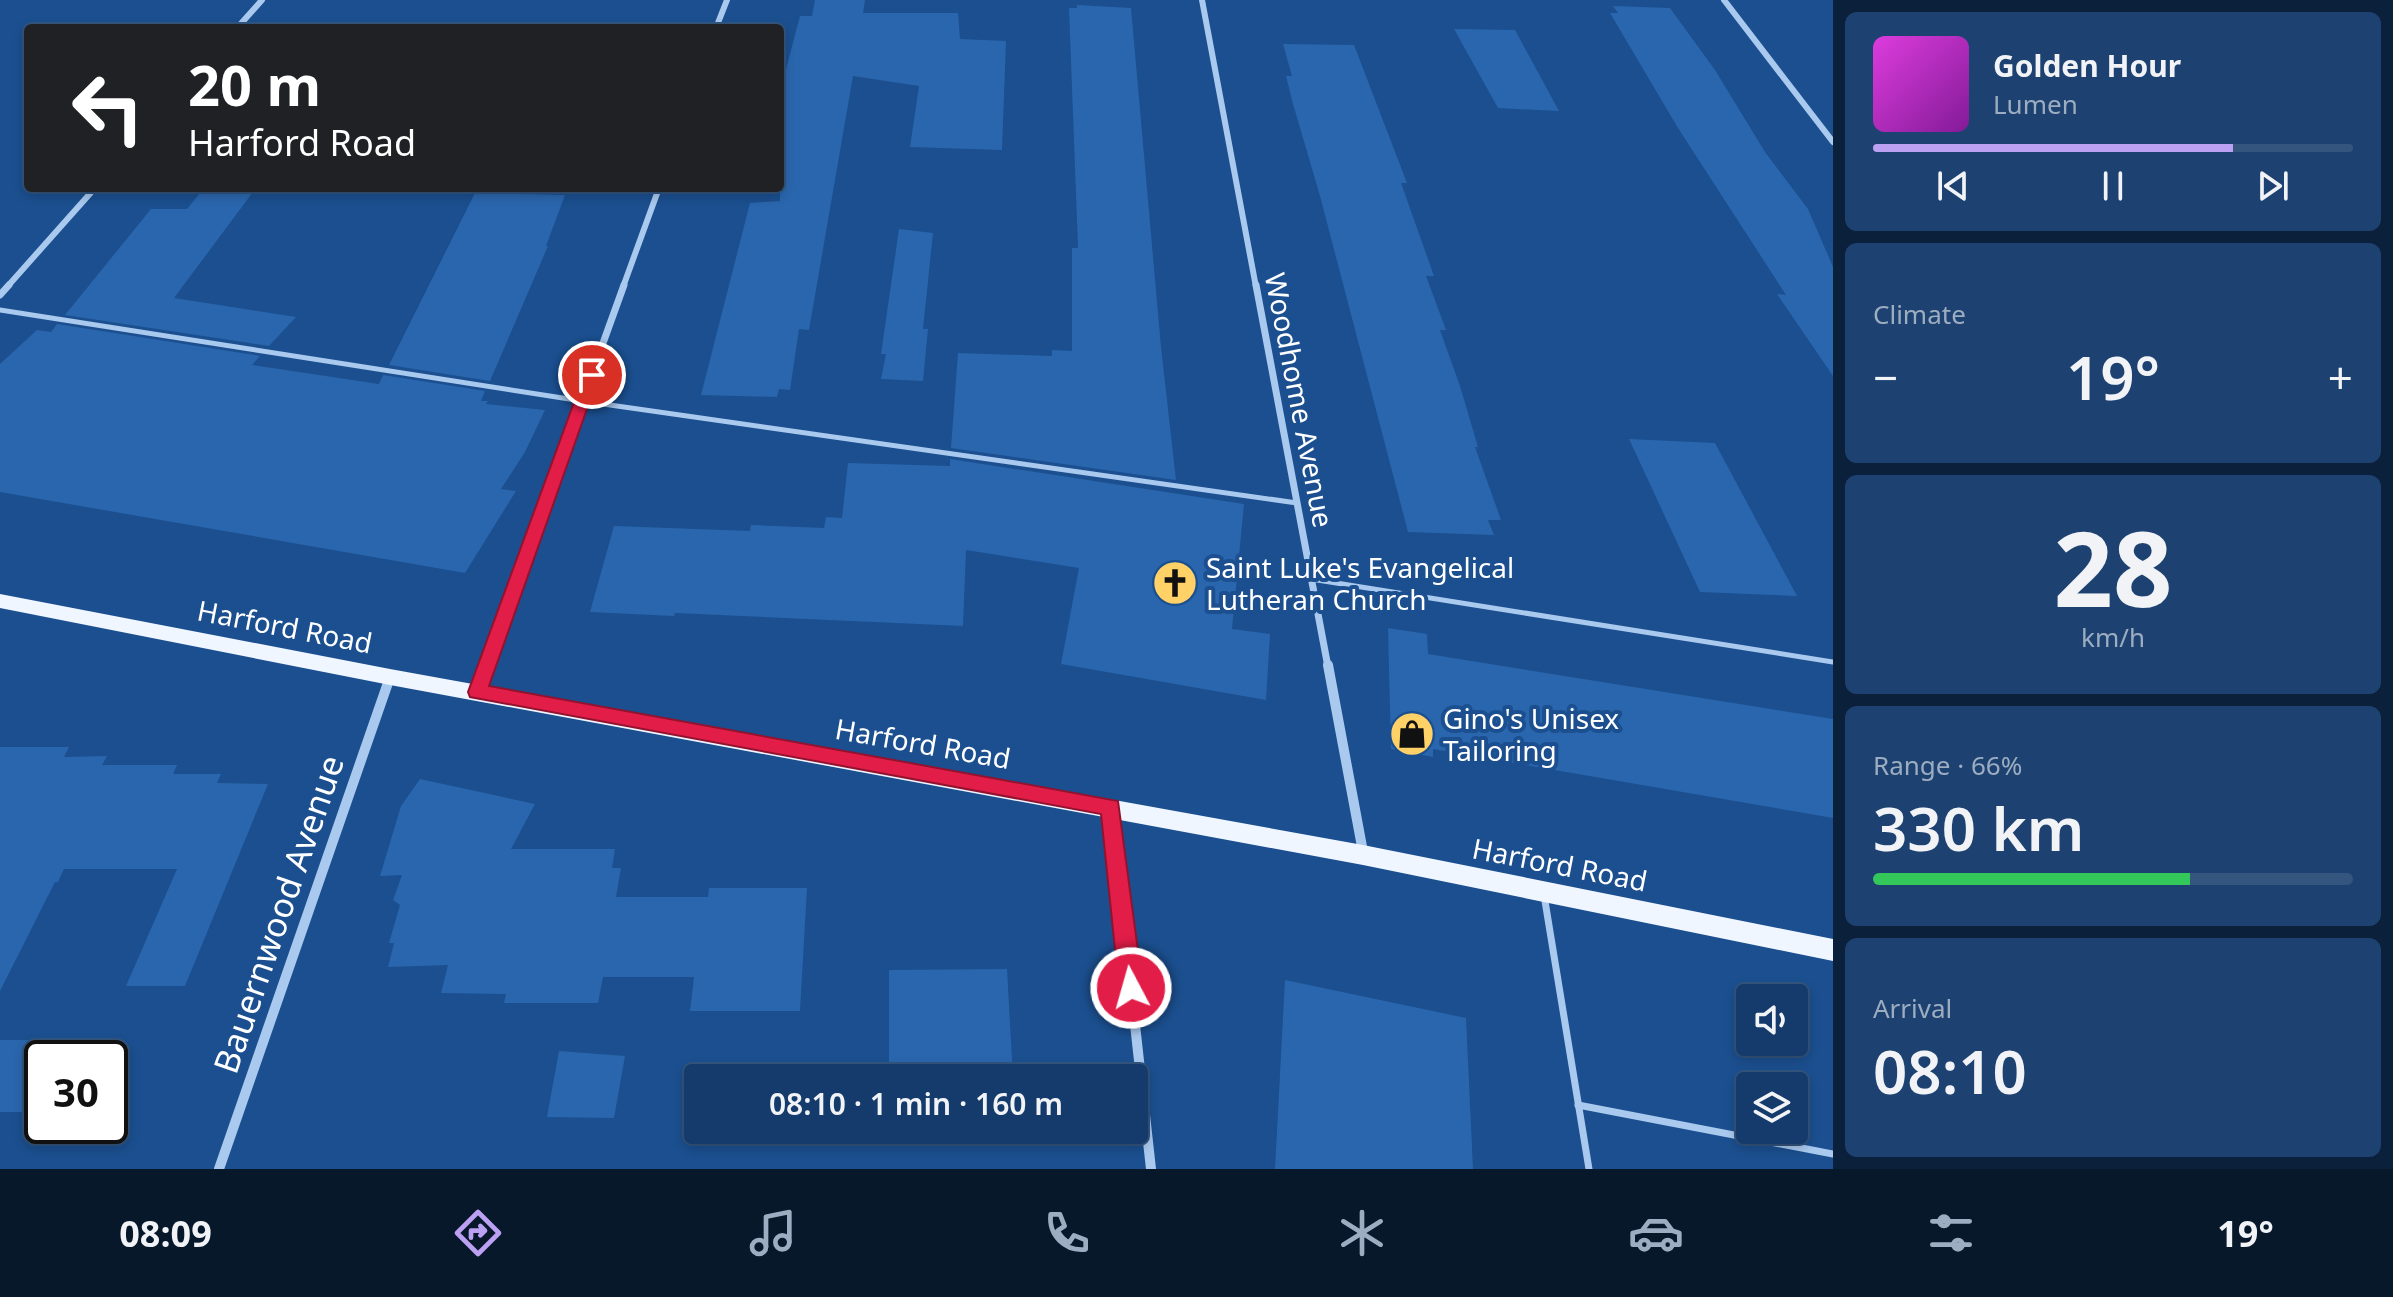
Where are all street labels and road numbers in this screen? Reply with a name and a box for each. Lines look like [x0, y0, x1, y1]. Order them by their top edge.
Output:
street label: Woodhome Avenue [1257, 270, 1343, 530]
street label: Harford Road [194, 590, 376, 662]
street label: Harford Road [832, 709, 1014, 777]
street label: Bauernwood Avenue [202, 749, 354, 1079]
street label: Harford Road [1469, 828, 1651, 900]

